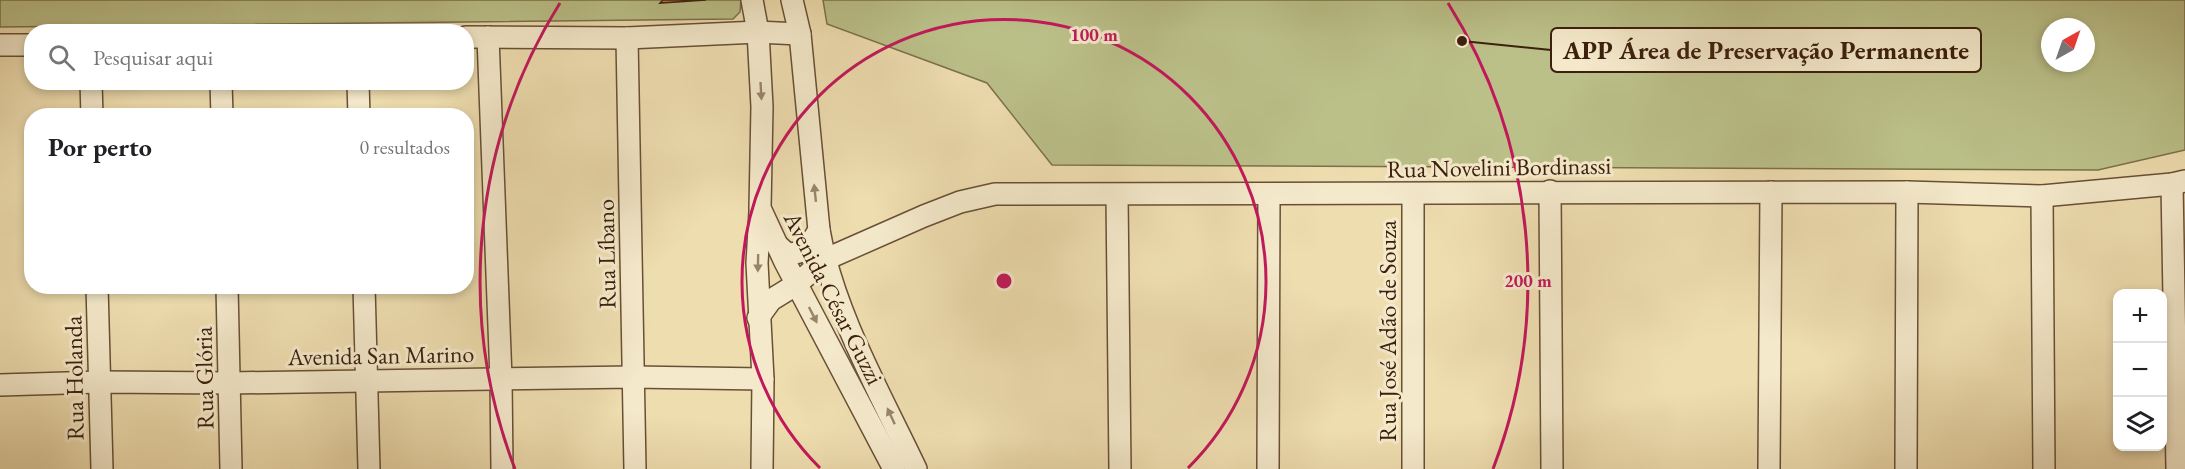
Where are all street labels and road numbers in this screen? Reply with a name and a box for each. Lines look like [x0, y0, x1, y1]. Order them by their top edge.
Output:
street label: Rua Novelini Bordinassi [1386, 150, 1612, 184]
street label: Rua Líbano [590, 199, 622, 309]
street label: Avenida César Guzzi [777, 205, 891, 390]
street label: Rua José Adão de Souza [1372, 220, 1403, 442]
street label: Rua Holanda [57, 315, 91, 441]
street label: Rua Glória [188, 326, 220, 430]
street label: Avenida San Marino [286, 338, 475, 372]

